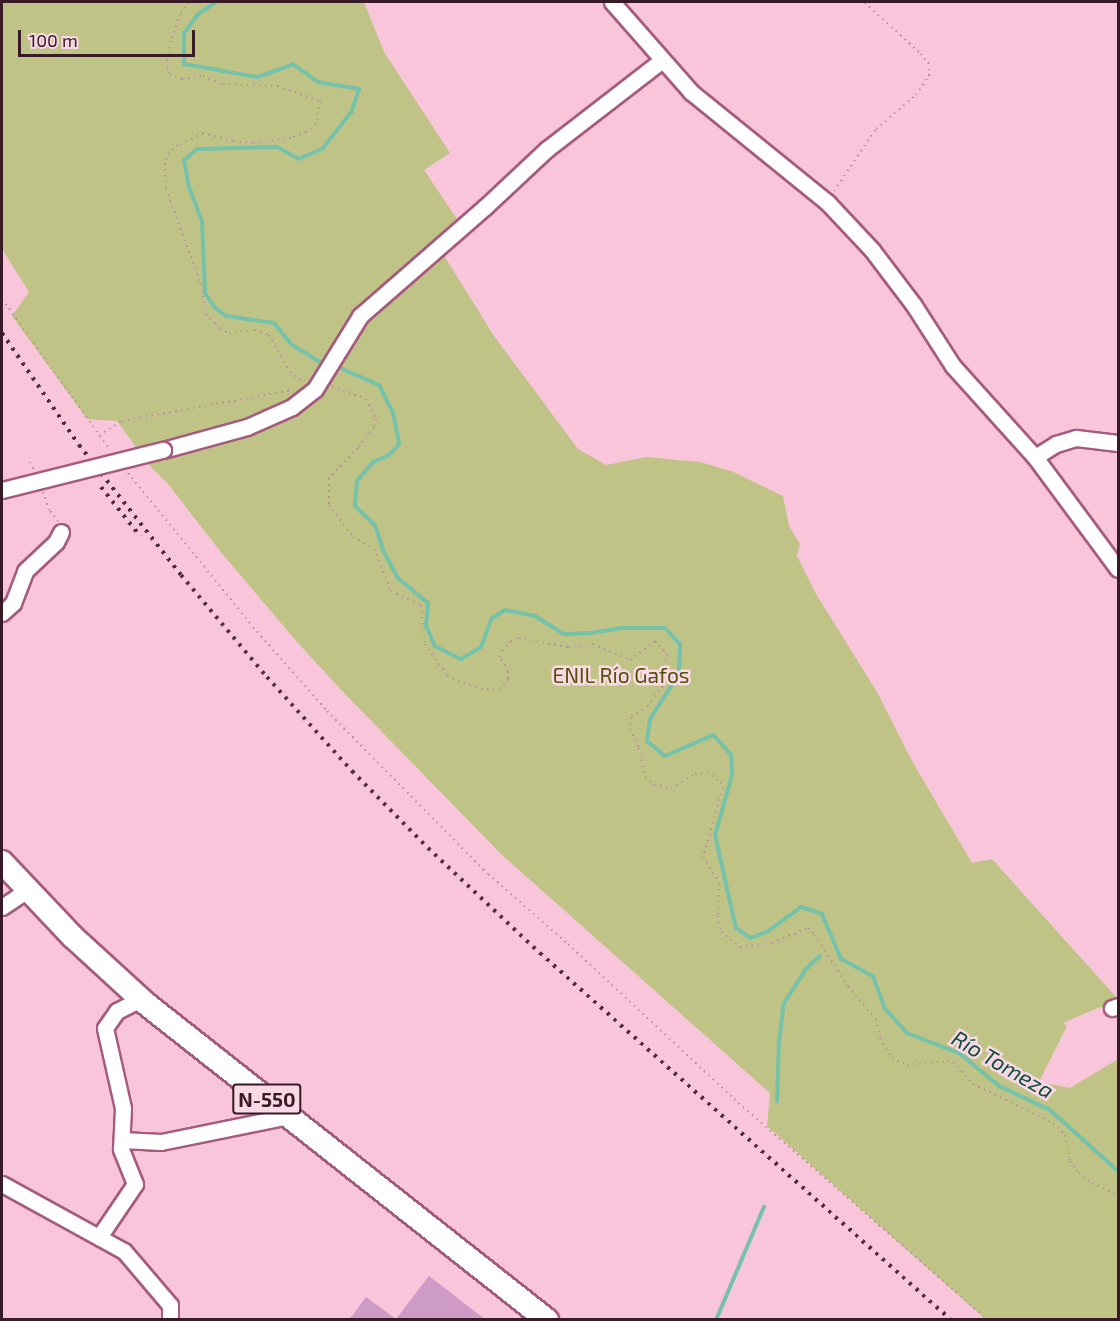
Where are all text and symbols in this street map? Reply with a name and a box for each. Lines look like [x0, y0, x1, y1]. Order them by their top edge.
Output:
scale bar [21, 18, 198, 56]
text: 100 m [29, 29, 78, 51]
park label: ENIL Río Gafos [552, 662, 690, 688]
water label: Río Tomeza [947, 1024, 1059, 1104]
road number: N-550 [231, 1082, 303, 1116]

